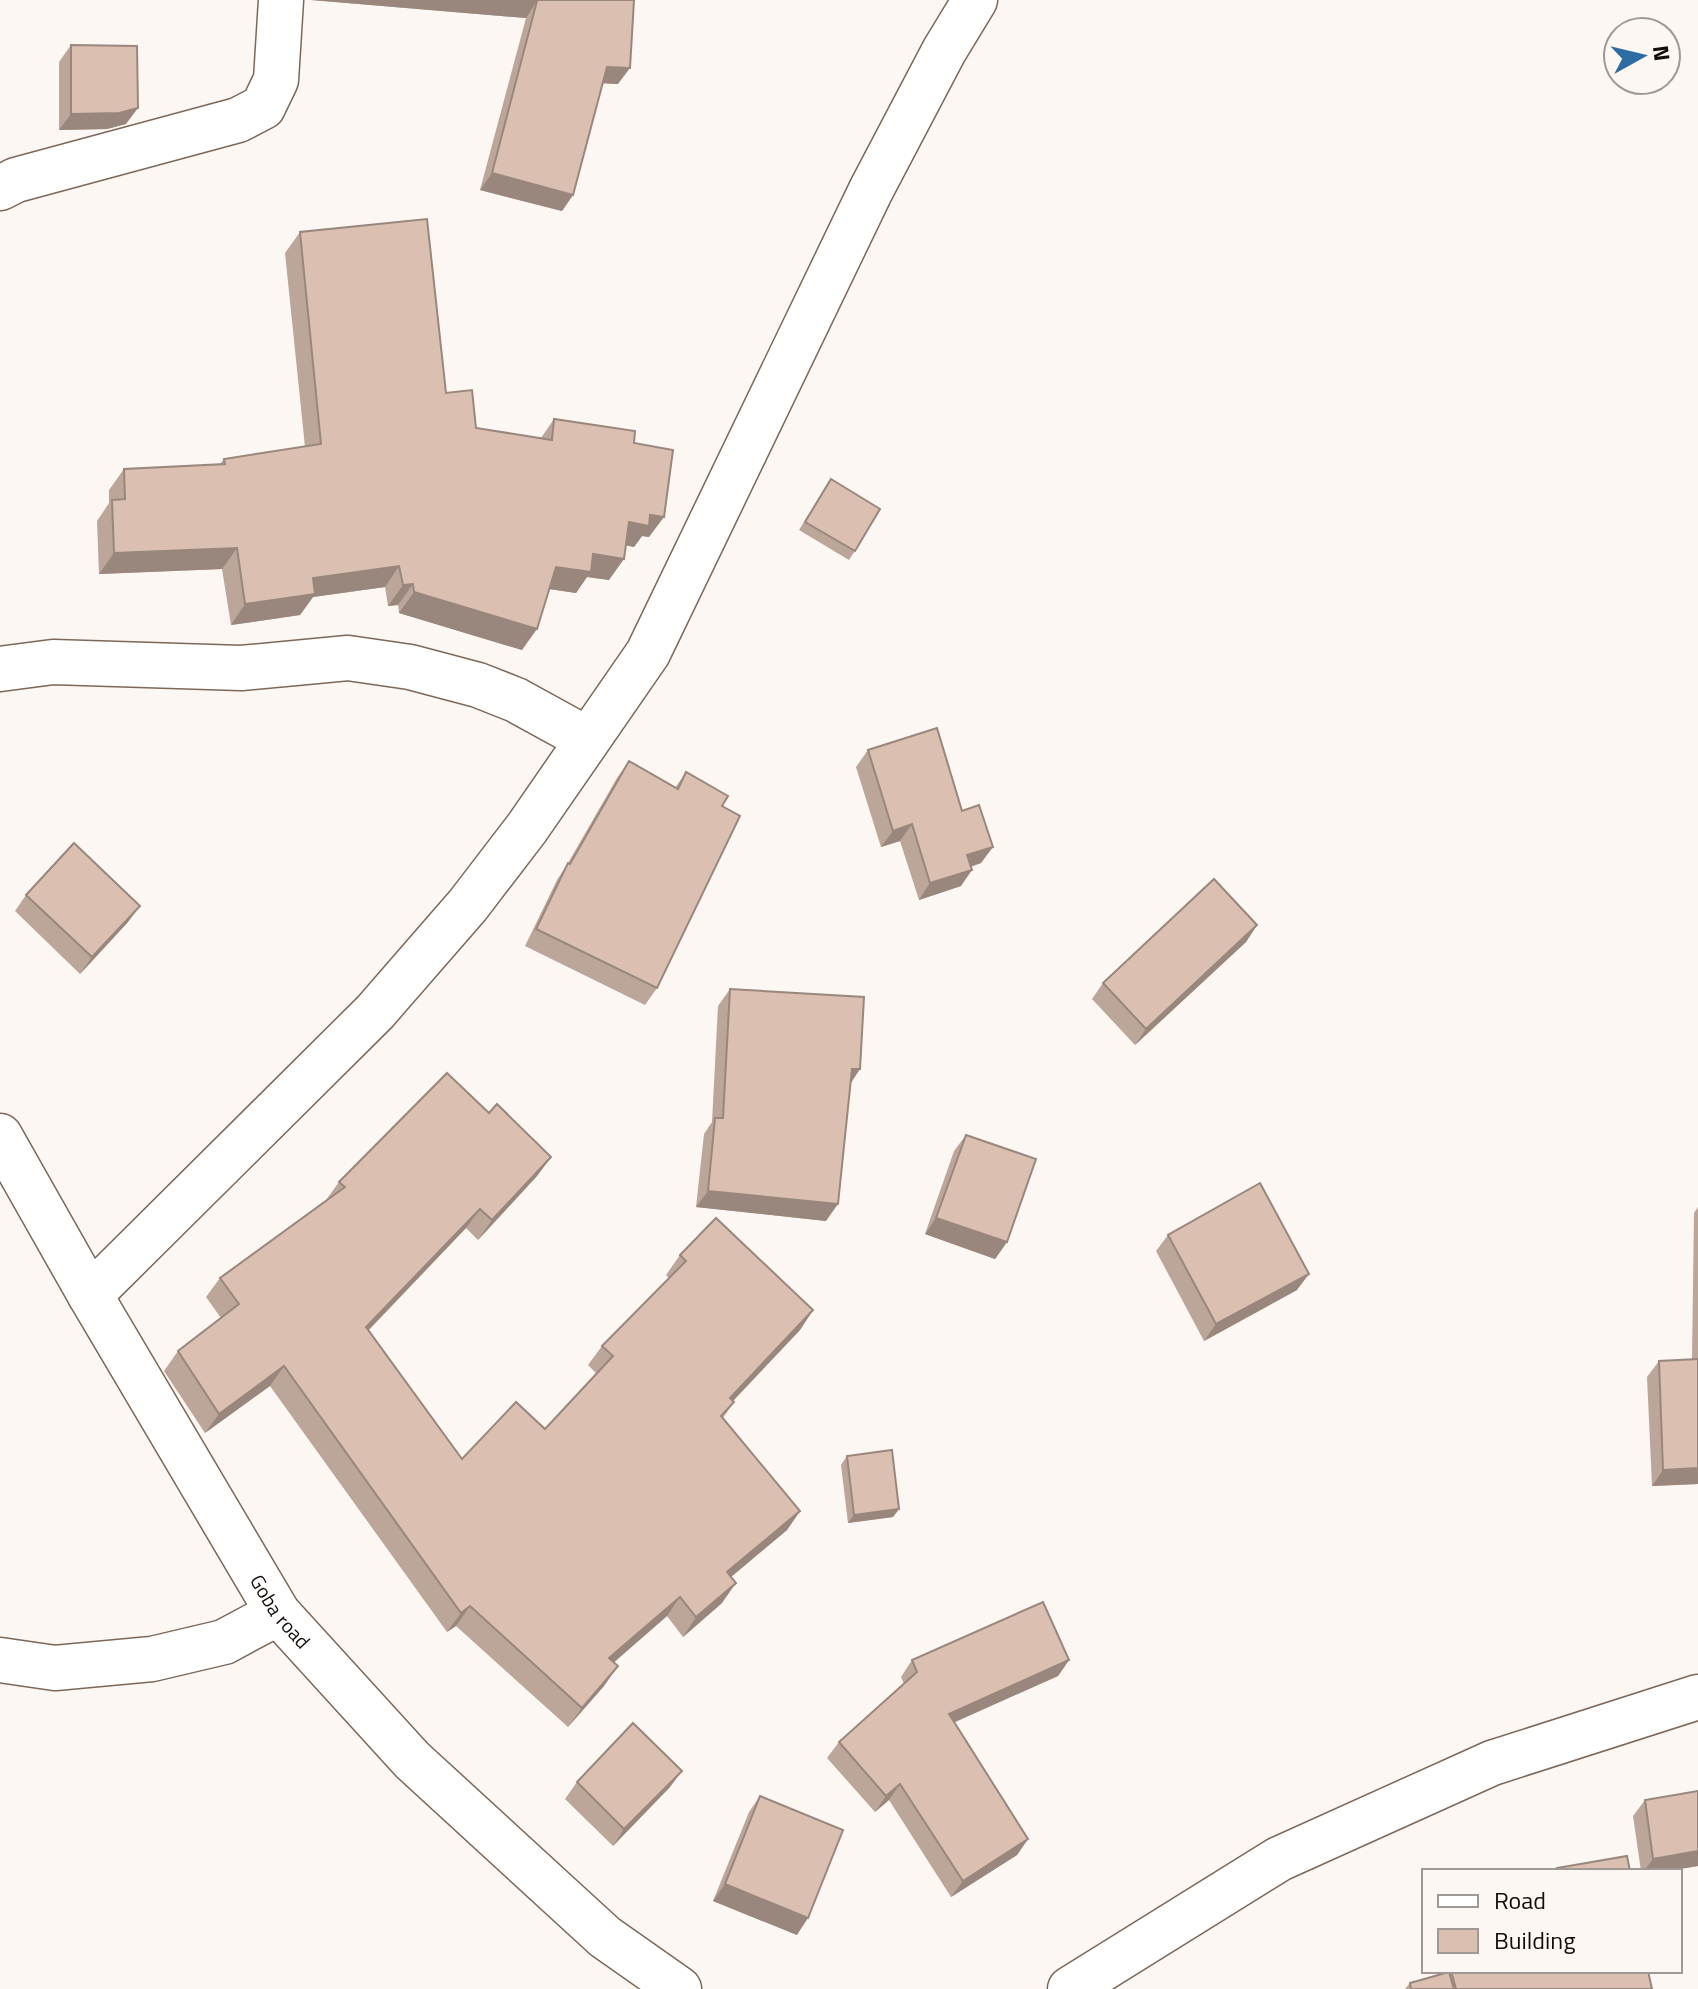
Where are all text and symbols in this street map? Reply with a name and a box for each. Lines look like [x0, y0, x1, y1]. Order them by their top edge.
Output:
north arrow [1602, 16, 1682, 96]
text: N [1644, 43, 1680, 63]
street label: Goba road [243, 1568, 318, 1655]
legend [1422, 1869, 1682, 1973]
text: Road [1494, 1882, 1546, 1918]
text: Building [1494, 1922, 1576, 1958]

